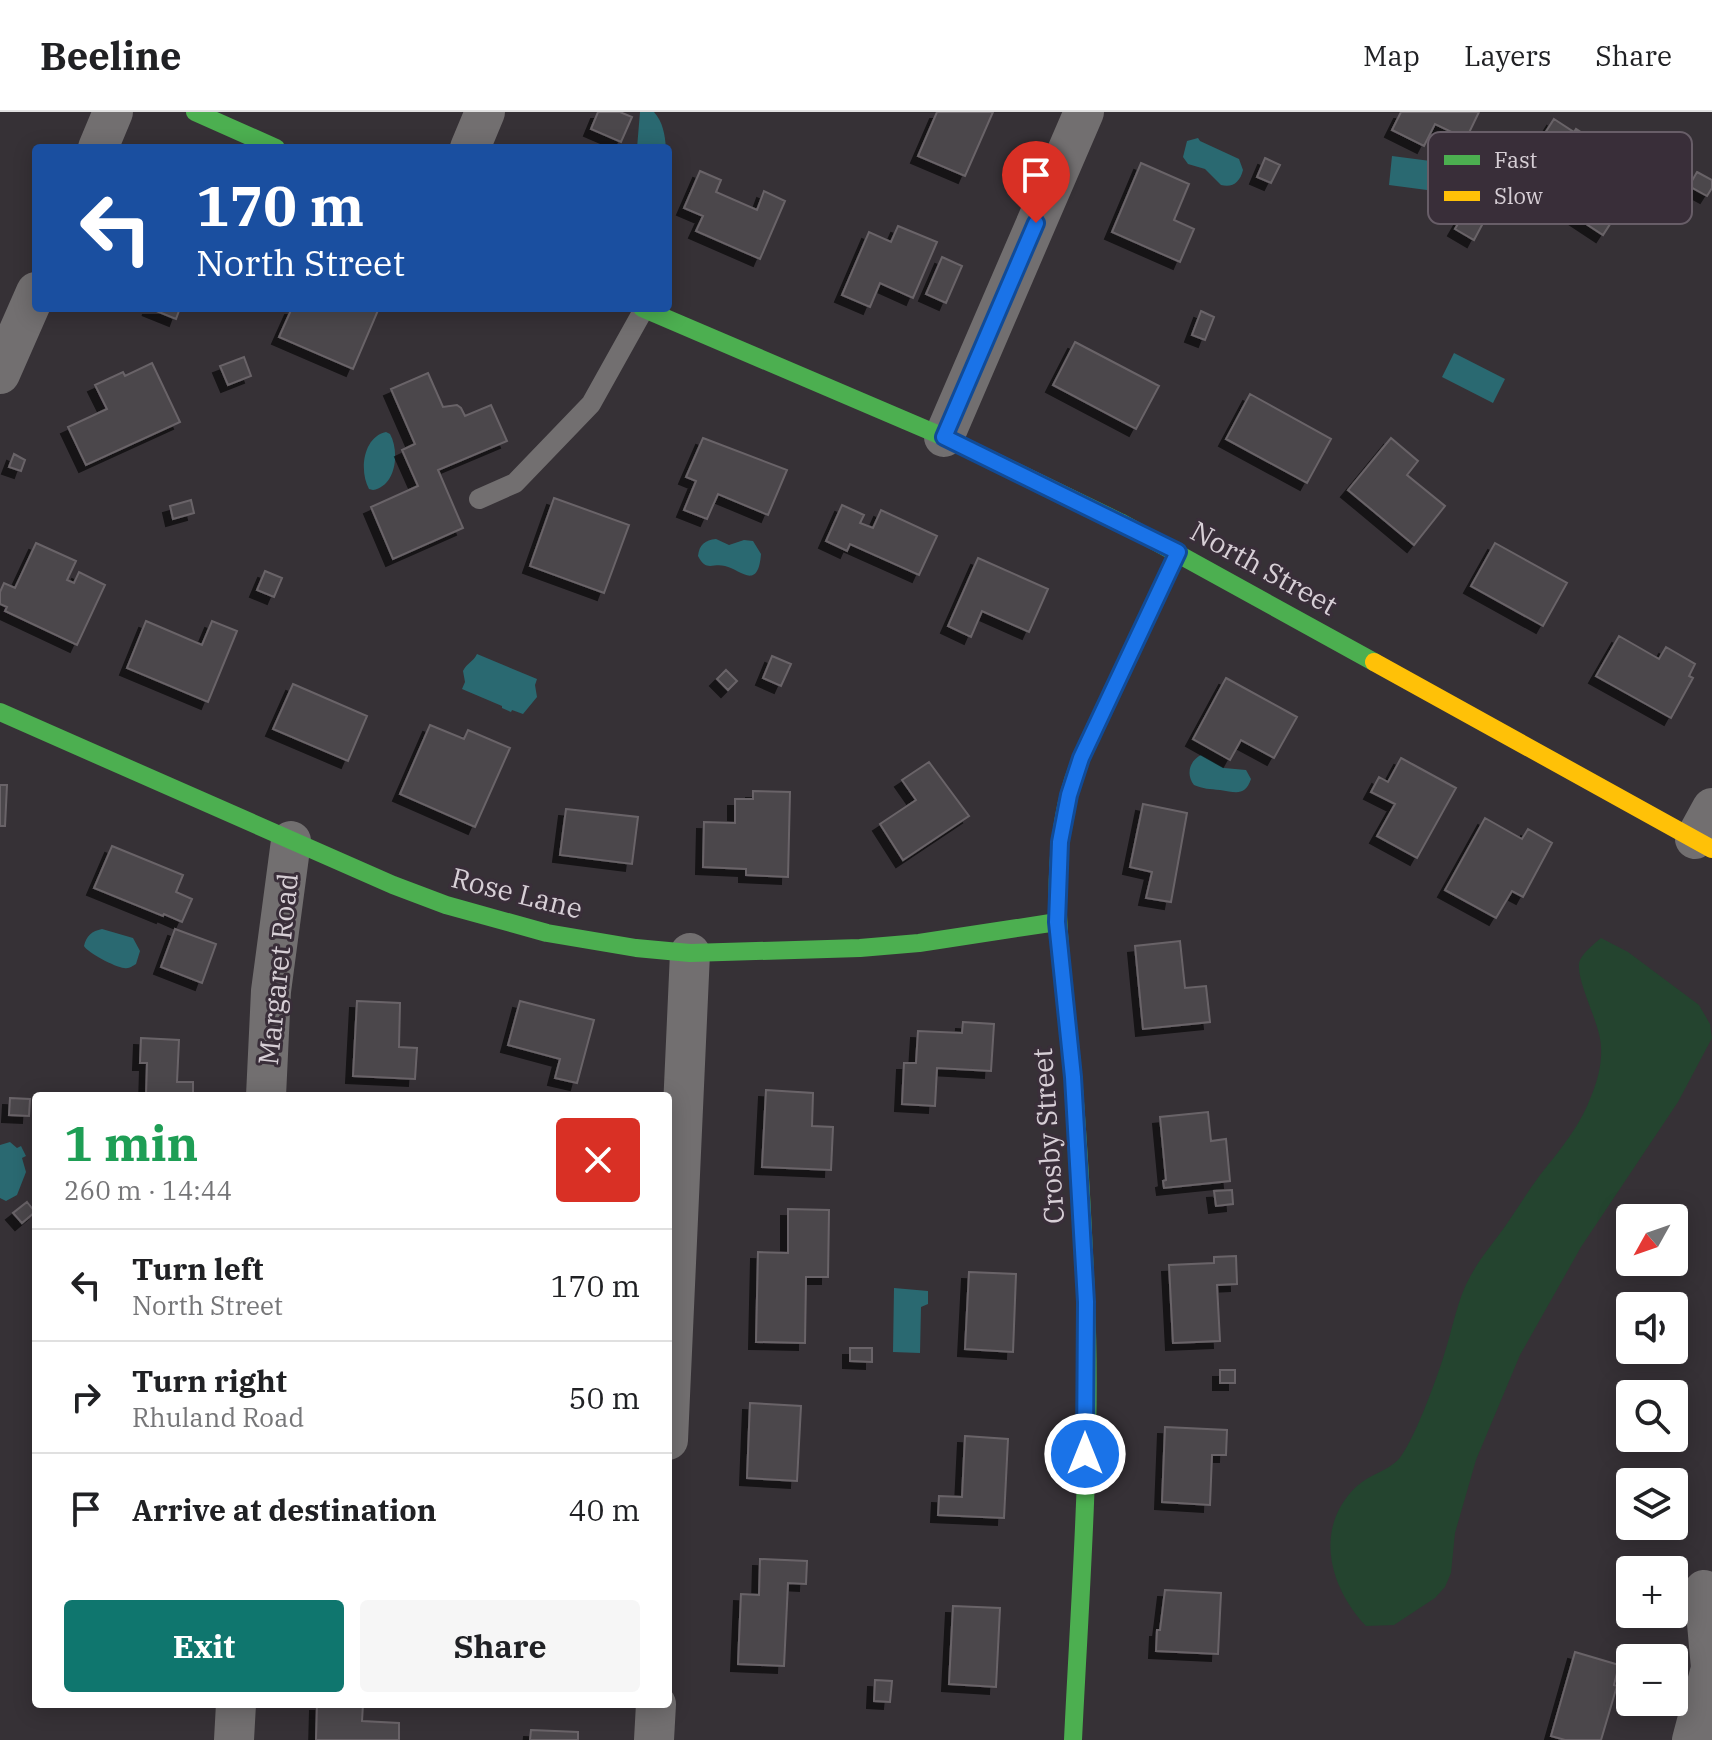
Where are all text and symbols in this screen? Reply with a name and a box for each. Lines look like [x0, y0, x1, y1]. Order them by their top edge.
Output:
text: Beeline [40, 31, 182, 80]
text: Map [1363, 37, 1420, 74]
text: Layers [1464, 37, 1551, 74]
text: Share [1595, 37, 1672, 74]
legend [1428, 132, 1692, 224]
pin [1002, 141, 1070, 223]
text: Fast [1494, 145, 1537, 174]
icon: arrive [1014, 153, 1058, 197]
text: 170 m [196, 169, 364, 241]
icon: left [64, 176, 168, 280]
text: Slow [1494, 181, 1543, 210]
text: North Street [196, 239, 405, 286]
street label: North Street [1184, 512, 1344, 623]
street label: Rose Lane [448, 858, 587, 927]
street label: Margaret Road [249, 871, 306, 1067]
street label: Crosby Street [1023, 1047, 1072, 1225]
text: 1 min [64, 1112, 198, 1174]
button: close [556, 1118, 640, 1202]
text: 260 m · 14:44 [64, 1173, 232, 1207]
north arrow [1616, 1204, 1688, 1276]
map controls [1616, 1204, 1688, 1716]
text: Turn left [132, 1249, 264, 1288]
icon: left [64, 1263, 108, 1307]
text: 170 m [550, 1266, 640, 1305]
text: North Street [132, 1288, 283, 1322]
button: sound [1616, 1292, 1688, 1364]
text: Turn right [132, 1361, 287, 1400]
icon: right [64, 1375, 108, 1419]
text: 50 m [568, 1378, 640, 1417]
button: search [1616, 1380, 1688, 1452]
text: Rhuland Road [132, 1400, 304, 1434]
position arrow [1043, 1412, 1127, 1496]
button: layers [1616, 1468, 1688, 1540]
icon: arrive [64, 1487, 108, 1531]
text: Arrive at destination [132, 1490, 437, 1529]
text: 40 m [568, 1490, 640, 1529]
button: + [1616, 1556, 1688, 1628]
button: Exit [64, 1600, 344, 1692]
button: Share [360, 1600, 640, 1692]
button: − [1616, 1644, 1688, 1716]

